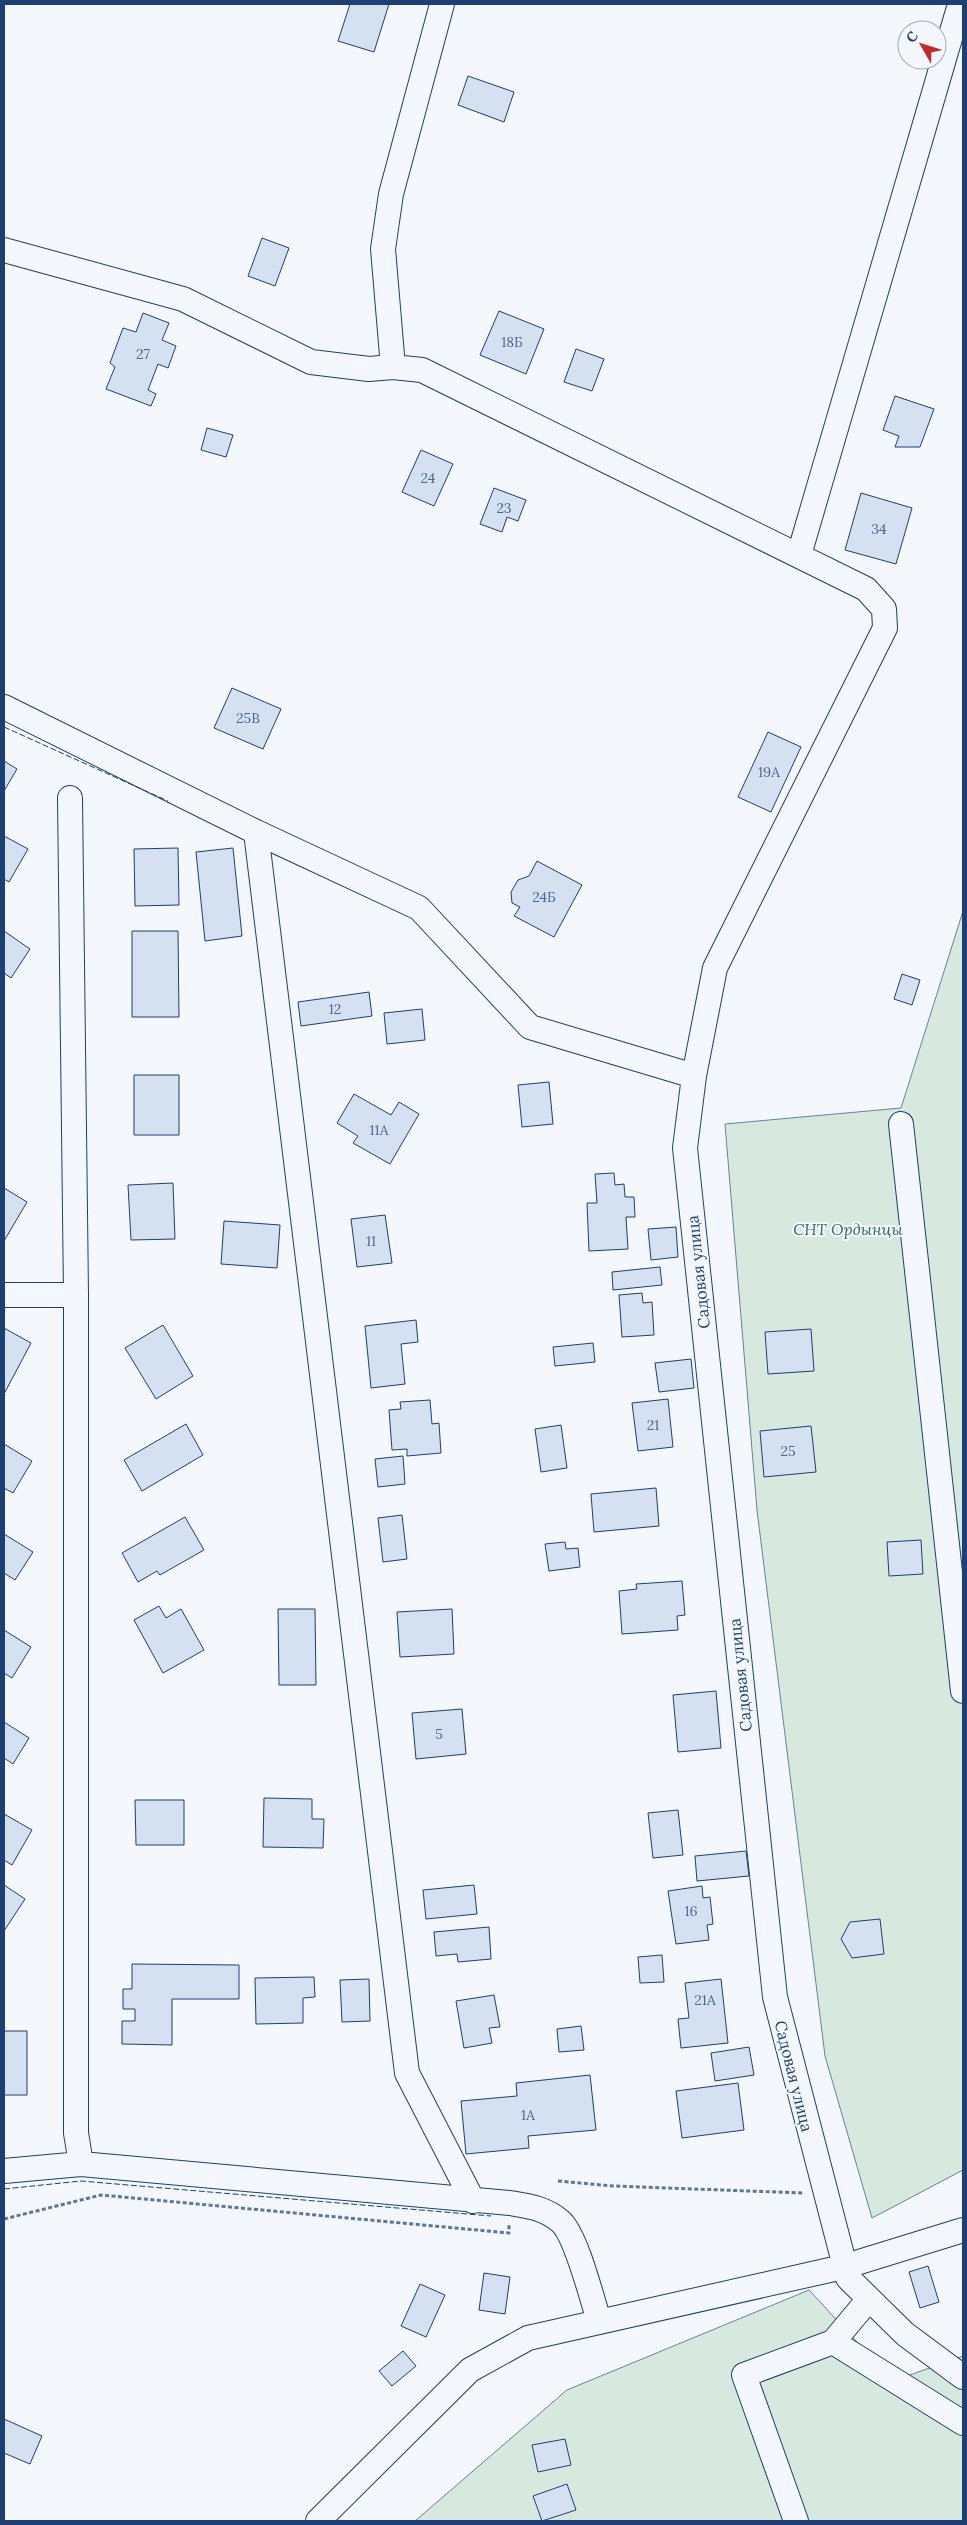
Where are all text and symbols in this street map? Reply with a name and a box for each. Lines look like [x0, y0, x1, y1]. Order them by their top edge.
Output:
north arrow [897, 20, 947, 70]
text: С [902, 27, 922, 46]
house number: 18Б [501, 333, 523, 351]
house number: 27 [136, 345, 151, 363]
house number: 24 [421, 469, 436, 487]
house number: 23 [496, 499, 512, 517]
house number: 34 [871, 520, 887, 538]
house number: 25В [236, 709, 260, 727]
house number: 19А [758, 763, 780, 781]
house number: 24Б [532, 888, 556, 906]
house number: 12 [329, 1000, 341, 1018]
house number: 11А [369, 1121, 389, 1139]
street label: Садовая улица [682, 1214, 714, 1330]
park label: СНТ Ордынцы [793, 1219, 903, 1239]
house number: 11 [366, 1232, 376, 1250]
house number: 21 [647, 1416, 659, 1434]
house number: 25 [780, 1442, 796, 1460]
street label: Садовая улица [724, 1617, 756, 1733]
house number: 5 [435, 1725, 443, 1743]
house number: 16 [684, 1902, 698, 1920]
house number: 21А [694, 1991, 716, 2009]
street label: Садовая улица [771, 2018, 817, 2134]
house number: 1А [521, 2106, 535, 2124]

